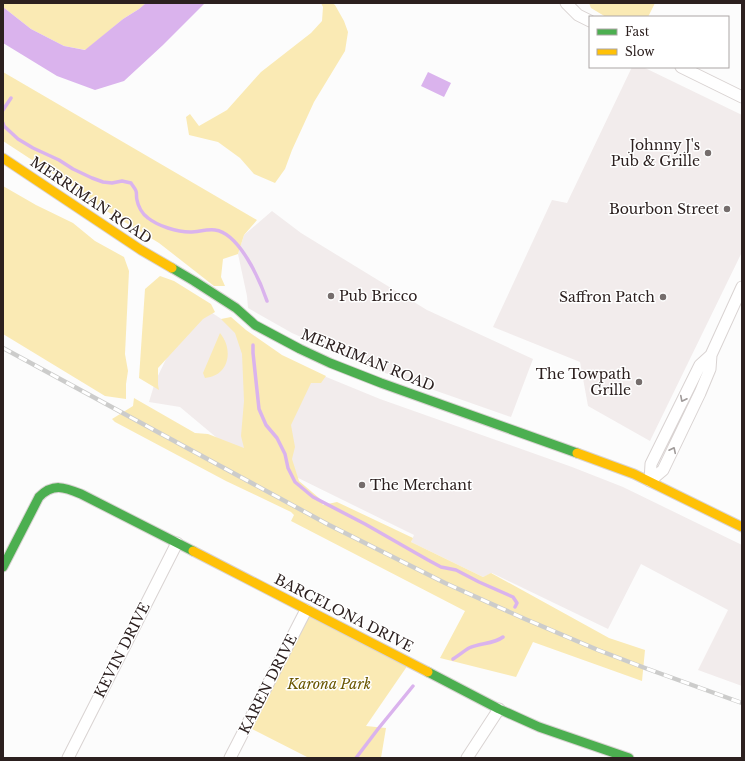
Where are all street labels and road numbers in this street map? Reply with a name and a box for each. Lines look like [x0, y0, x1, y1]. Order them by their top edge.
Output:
street label: MERRIMAN ROAD [27, 153, 155, 247]
street label: MERRIMAN ROAD [298, 325, 438, 395]
street label: BARCELONA DRIVE [271, 570, 417, 656]
street label: KEVIN DRIVE [90, 599, 154, 701]
street label: KAREN DRIVE [235, 631, 301, 737]

